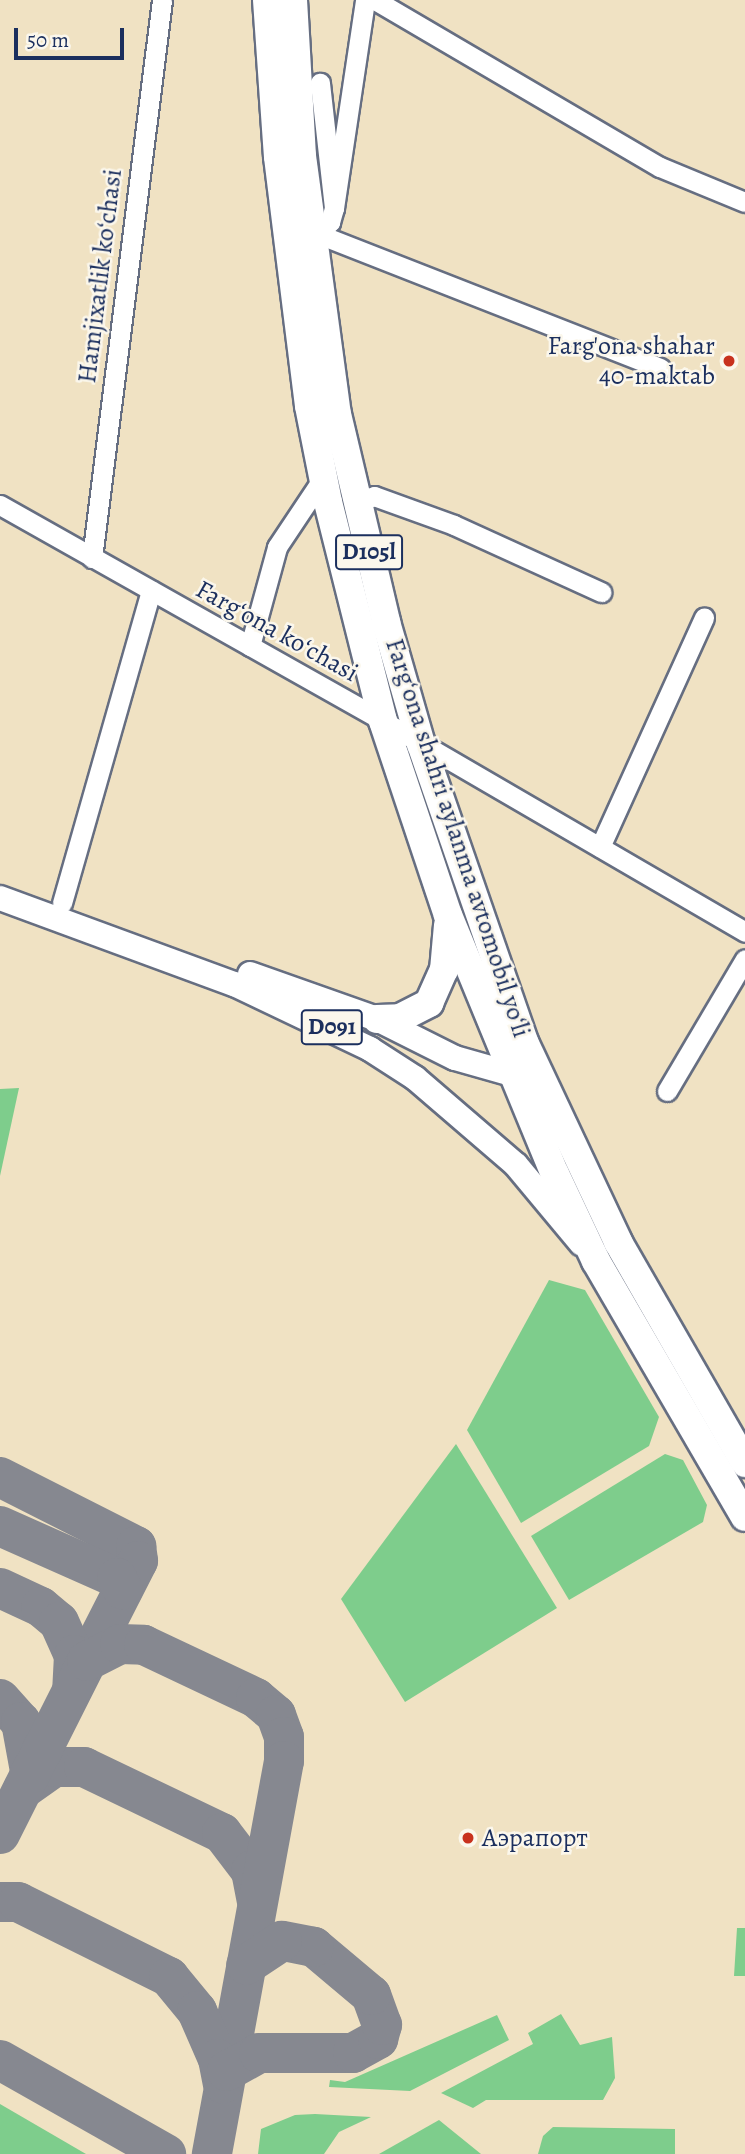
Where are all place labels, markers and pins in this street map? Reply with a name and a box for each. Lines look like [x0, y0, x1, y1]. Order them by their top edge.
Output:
place label: Farg'ona shahar 40-maktab [548, 330, 715, 392]
marker: Farg'ona shahar 40-maktab [721, 353, 737, 369]
place label: Аэрапорт [482, 1822, 588, 1854]
marker: Аэрапорт [460, 1830, 476, 1846]

